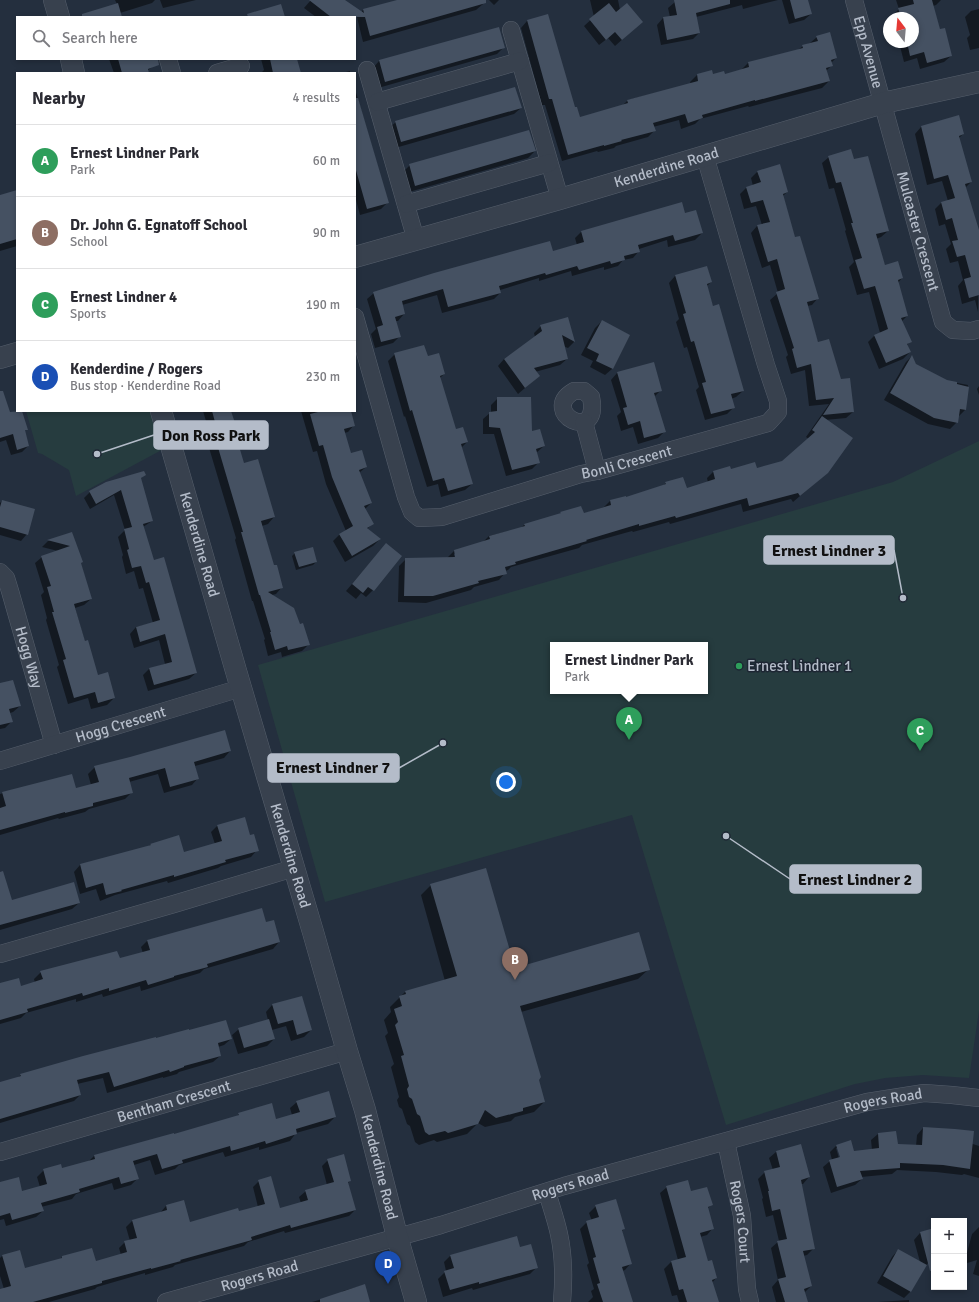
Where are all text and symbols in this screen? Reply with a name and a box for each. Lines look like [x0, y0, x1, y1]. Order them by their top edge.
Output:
north arrow [883, 12, 919, 48]
street label: Epp Avenue [850, 14, 887, 90]
search box [16, 16, 356, 60]
icon: search [30, 27, 52, 49]
text: Search here [62, 29, 138, 47]
text: Nearby [32, 88, 85, 109]
text: 4 results [292, 90, 340, 106]
street label: Kenderdine Road [612, 143, 721, 191]
text: Ernest Lindner Park [70, 144, 199, 162]
text: A [41, 153, 49, 169]
text: 60 m [313, 153, 340, 169]
text: Park [70, 162, 95, 178]
street label: Mulcaster Crescent [893, 169, 943, 293]
text: Dr. John G. Egnatoff School [70, 216, 247, 234]
text: B [41, 225, 49, 241]
text: 90 m [313, 225, 340, 241]
text: School [70, 234, 108, 250]
text: Ernest Lindner 4 [70, 288, 177, 306]
text: C [41, 297, 49, 313]
text: 190 m [306, 297, 340, 313]
text: Sports [70, 306, 106, 322]
text: Kenderdine / Rogers [70, 360, 203, 378]
text: D [41, 369, 49, 385]
text: 230 m [306, 369, 340, 385]
text: Bus stop · Kenderdine Road [70, 378, 221, 394]
callout: Don Ross Park [154, 421, 268, 449]
text: Don Ross Park [162, 426, 261, 446]
street label: Bonli Crescent [580, 441, 674, 483]
street label: Kenderdine Road [176, 490, 223, 599]
callout: Ernest Lindner 3 [764, 536, 894, 564]
text: Ernest Lindner 3 [772, 541, 886, 561]
street label: Hogg Way [12, 624, 46, 690]
popup [550, 642, 708, 694]
text: Ernest Lindner Park [564, 651, 694, 669]
place label: Ernest Lindner 1 [747, 657, 852, 675]
marker: Ernest Lindner 1 [734, 661, 744, 671]
text: Park [564, 669, 589, 685]
street label: Hogg Crescent [73, 702, 168, 747]
pin: A [616, 707, 642, 740]
pin: C [907, 718, 933, 751]
callout: Ernest Lindner 7 [268, 754, 399, 782]
text: Ernest Lindner 7 [276, 758, 391, 778]
your location [496, 772, 516, 792]
street label: Kenderdine Road [266, 801, 314, 910]
callout: Ernest Lindner 2 [790, 865, 921, 893]
text: Ernest Lindner 2 [798, 870, 912, 890]
pin: B [502, 947, 528, 980]
street label: Bentham Crescent [115, 1076, 233, 1126]
street label: Rogers Road [842, 1084, 924, 1117]
street label: Kenderdine Road [357, 1112, 402, 1222]
street label: Rogers Road [529, 1165, 611, 1205]
street label: Rogers Court [725, 1178, 754, 1264]
map controls [931, 1218, 967, 1290]
button: + [931, 1218, 967, 1254]
pin: D [375, 1251, 401, 1284]
button: − [931, 1254, 967, 1290]
street label: Rogers Road [219, 1256, 300, 1295]

